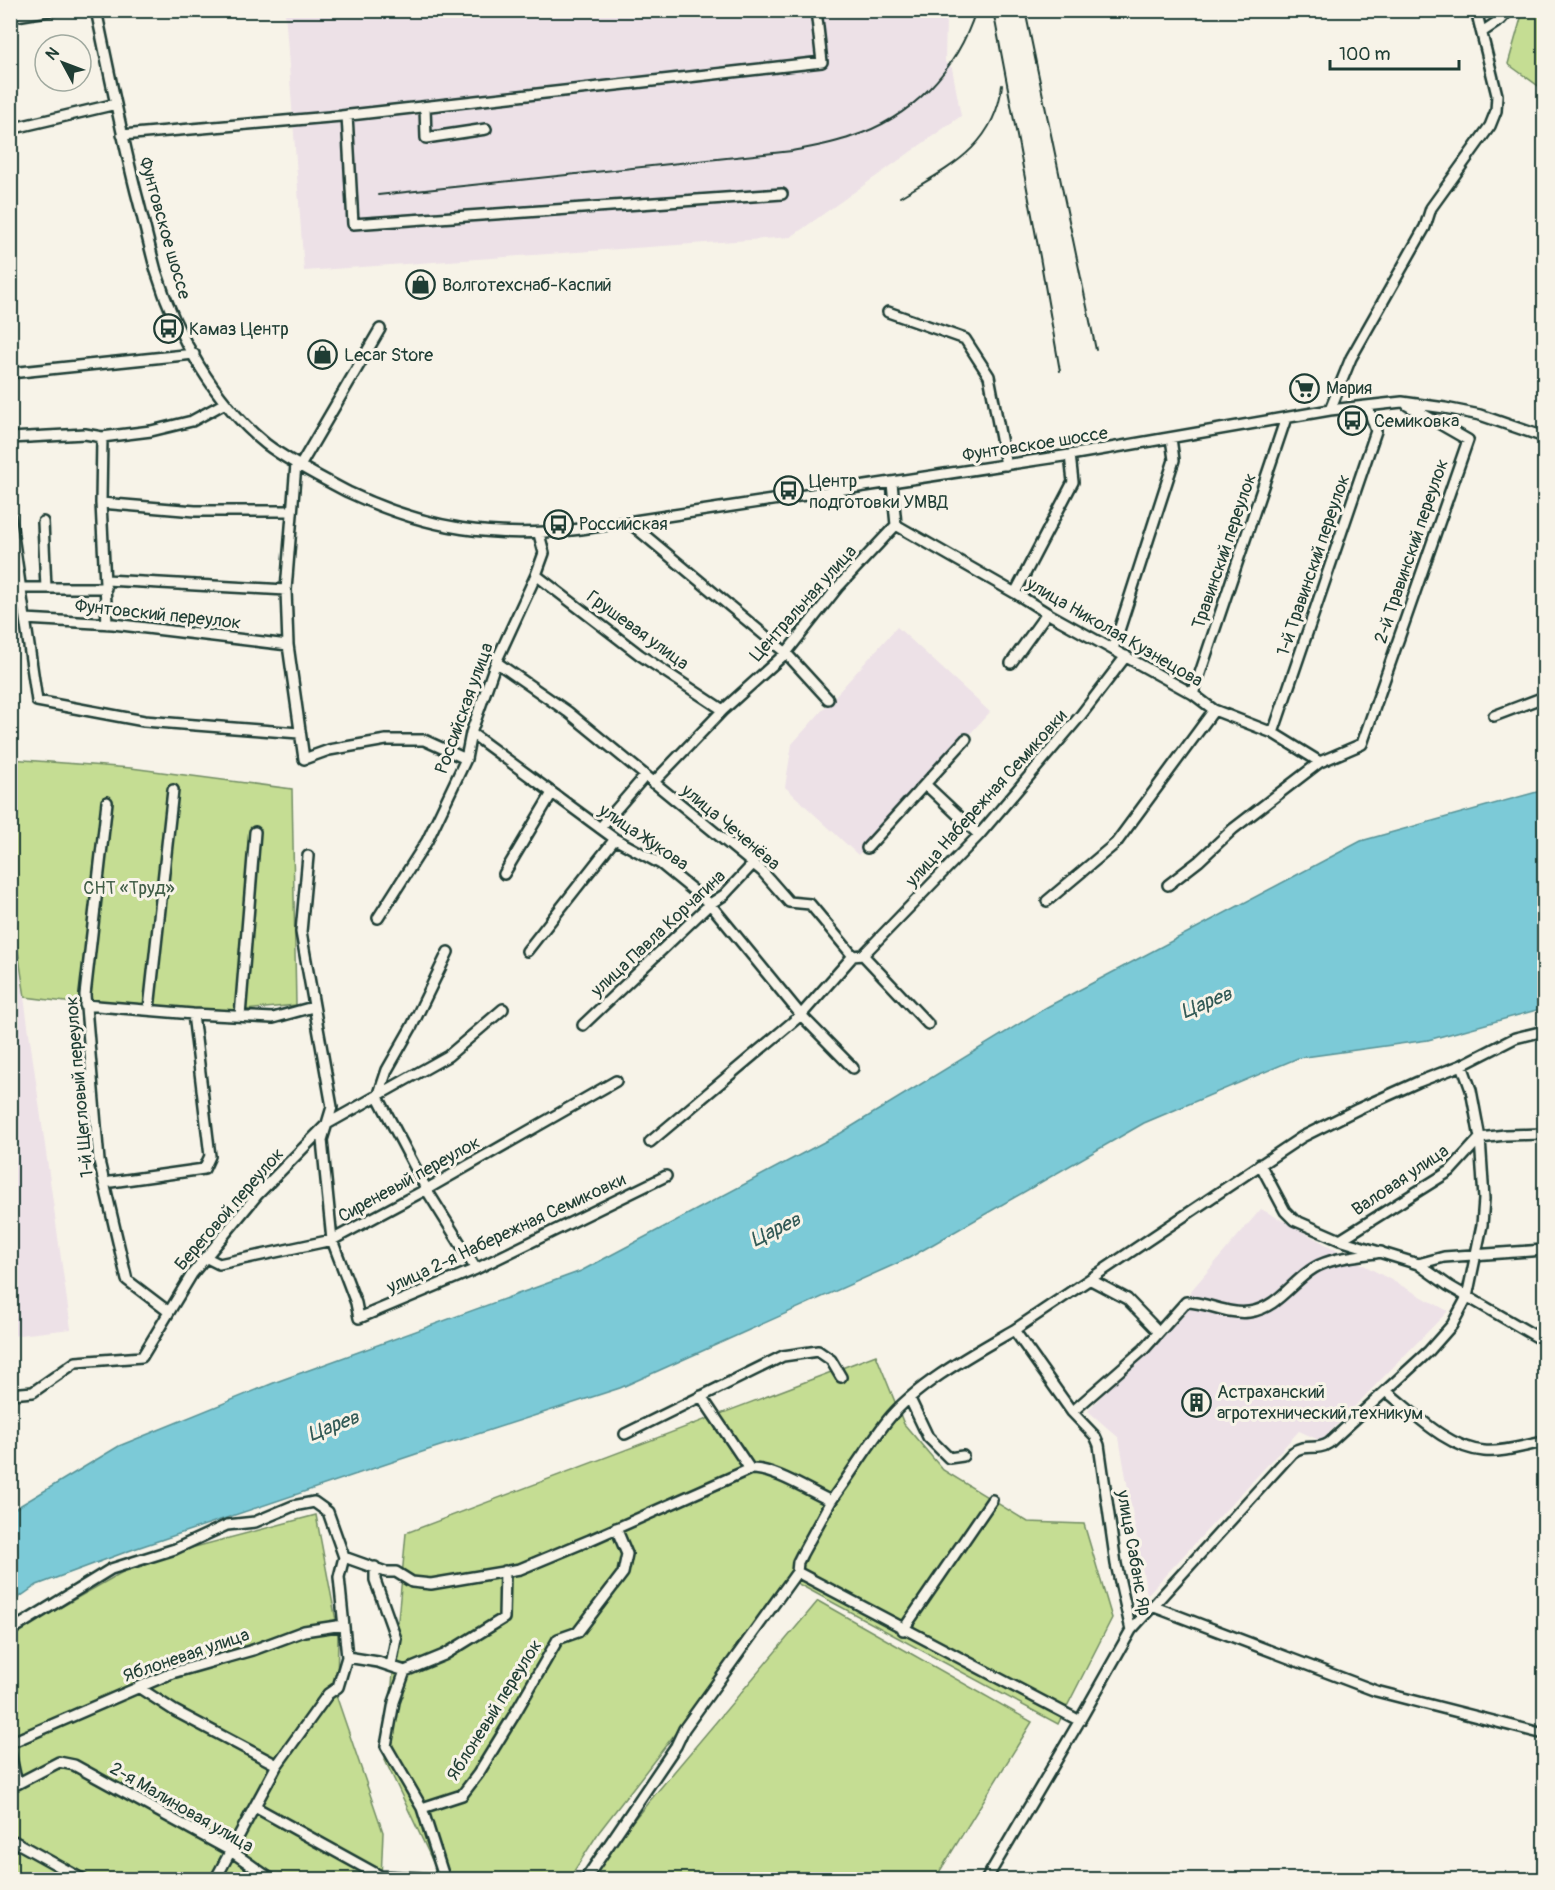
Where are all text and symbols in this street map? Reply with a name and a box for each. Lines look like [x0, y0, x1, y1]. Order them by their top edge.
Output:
north arrow [33, 33, 93, 93]
scale bar [1330, 33, 1459, 71]
text: N [41, 43, 64, 64]
text: 100 m [1339, 43, 1391, 66]
street label: Фунтовское шоссе [133, 154, 196, 302]
shop icon: Волготехснаб-Каспий [405, 269, 437, 301]
place label: Волготехснаб-Каспий [442, 274, 612, 297]
bus stop icon: Камаз Центр [152, 313, 184, 345]
place label: Камаз Центр [189, 318, 289, 341]
shop icon: Lecar Store [307, 339, 339, 371]
place label: Lecar Store [344, 344, 433, 367]
supermarket icon: Мария [1289, 372, 1321, 404]
place label: Мария [1326, 377, 1372, 400]
bus stop icon: Семиковка [1337, 405, 1369, 437]
place label: Семиковка [1374, 410, 1459, 433]
street label: Фунтовское шоссе [961, 422, 1109, 467]
street label: 2-й Травинский переулок [1369, 456, 1454, 646]
place label: Центр подготовки УМВД [809, 470, 948, 514]
street label: Травинский переулок [1187, 470, 1262, 632]
street label: 1-й Травинский переулок [1272, 471, 1355, 659]
bus stop icon: Центр подготовки УМВД [772, 475, 804, 507]
bus stop icon: Российская [542, 508, 574, 540]
place label: Российская [579, 513, 668, 536]
street label: Центральная улица [745, 540, 862, 666]
street label: улица Николая Кузнецова [1022, 572, 1207, 692]
street label: Грушевая улица [582, 586, 693, 675]
street label: Фунтовский переулок [74, 594, 242, 635]
street label: Российская улица [430, 640, 499, 777]
street label: улица Набережная Семиковки [900, 705, 1072, 893]
street label: улица Чеченёва [676, 779, 785, 875]
street label: улица Жукова [594, 798, 693, 876]
street label: улица Павла Корчагина [585, 865, 731, 1002]
park label: СНТ «Труд» [83, 877, 175, 900]
water label: Царев [1177, 981, 1236, 1024]
street label: 1-й Щегловый переулок [60, 995, 99, 1179]
street label: Сиреневый переулок [334, 1131, 484, 1228]
street label: Валовая улица [1347, 1140, 1453, 1221]
street label: Береговой переулок [170, 1143, 289, 1276]
street label: улица 2-я Набережная Семиковки [382, 1168, 629, 1299]
water label: Царев [746, 1206, 805, 1252]
place label: Астраханский агротехнический техникум [1217, 1381, 1423, 1425]
building icon: Астраханский агротехнический техникум [1180, 1386, 1212, 1418]
water label: Царев [304, 1404, 363, 1447]
street label: улица Сабанс Яр [1111, 1487, 1156, 1618]
street label: Яблоневая улица [120, 1623, 252, 1688]
street label: Яблоневый переулок [442, 1635, 547, 1785]
street label: 2-я Малиновая улица [106, 1757, 258, 1858]

